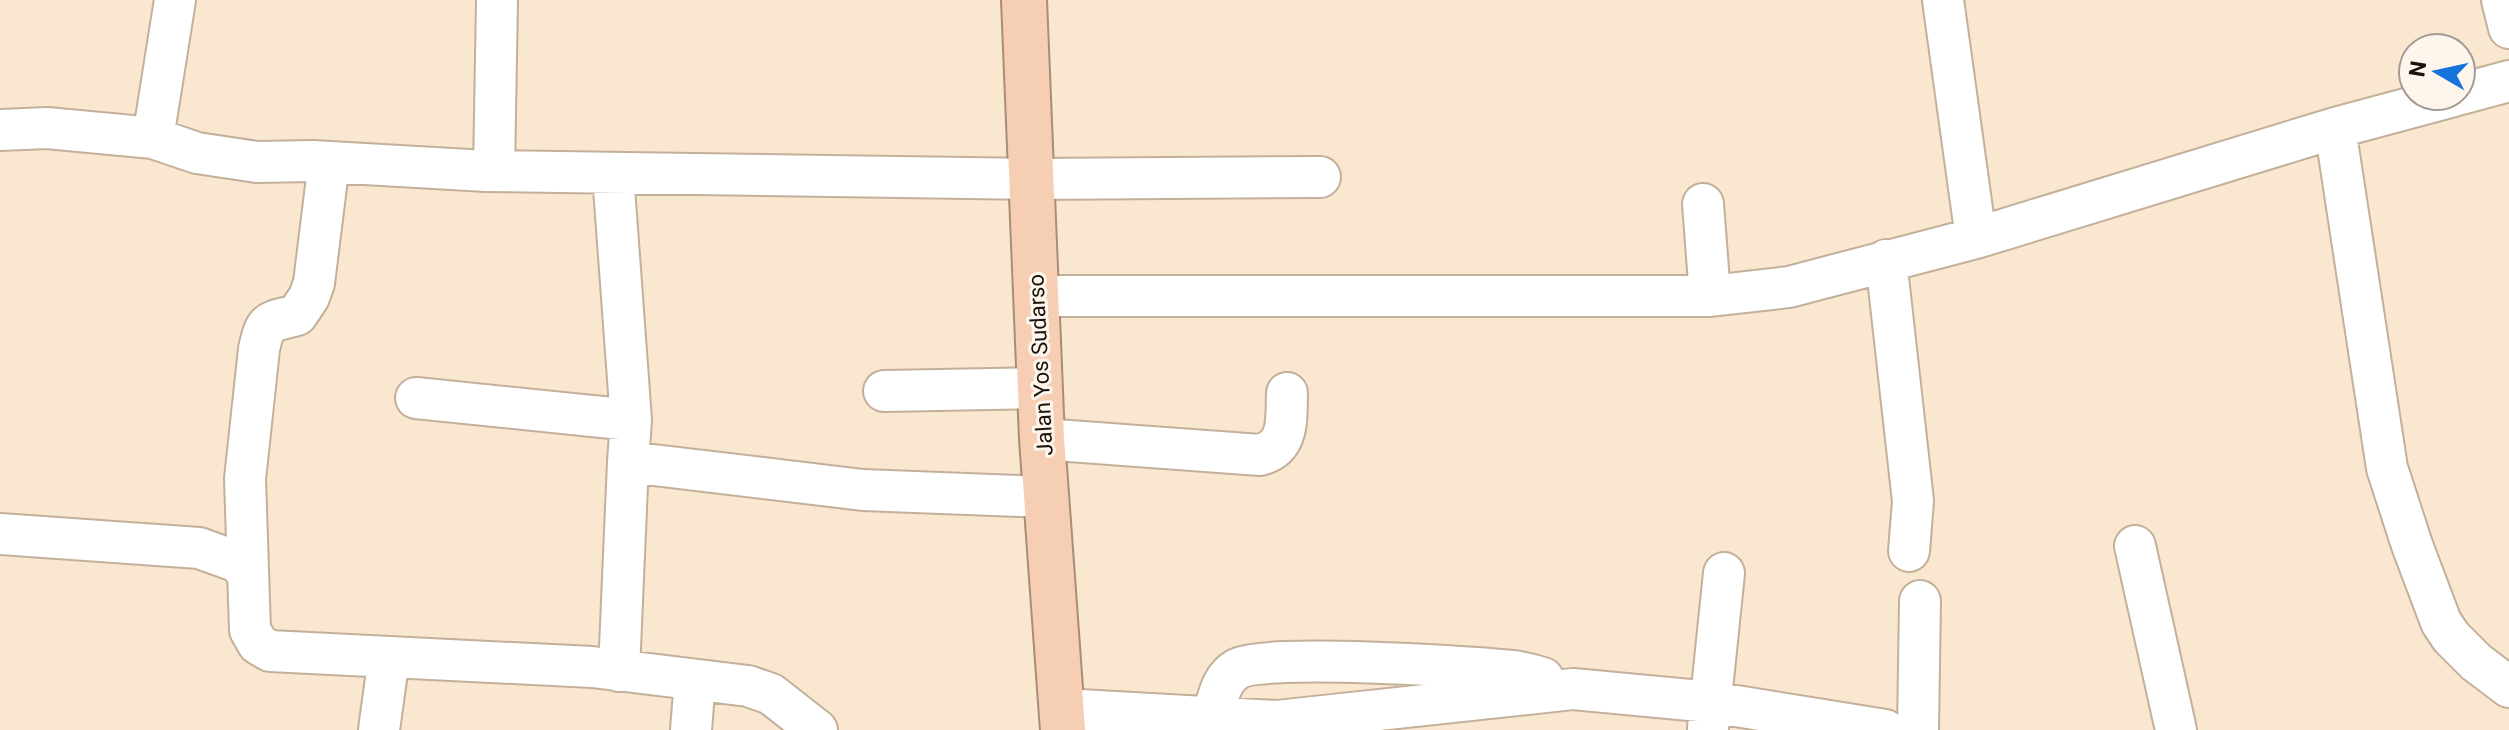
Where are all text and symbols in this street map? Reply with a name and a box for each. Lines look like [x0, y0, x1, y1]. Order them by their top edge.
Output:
north arrow [2397, 32, 2477, 112]
text: N [2404, 59, 2431, 79]
street label: Jalan Yos Sudarso [1023, 274, 1058, 456]

